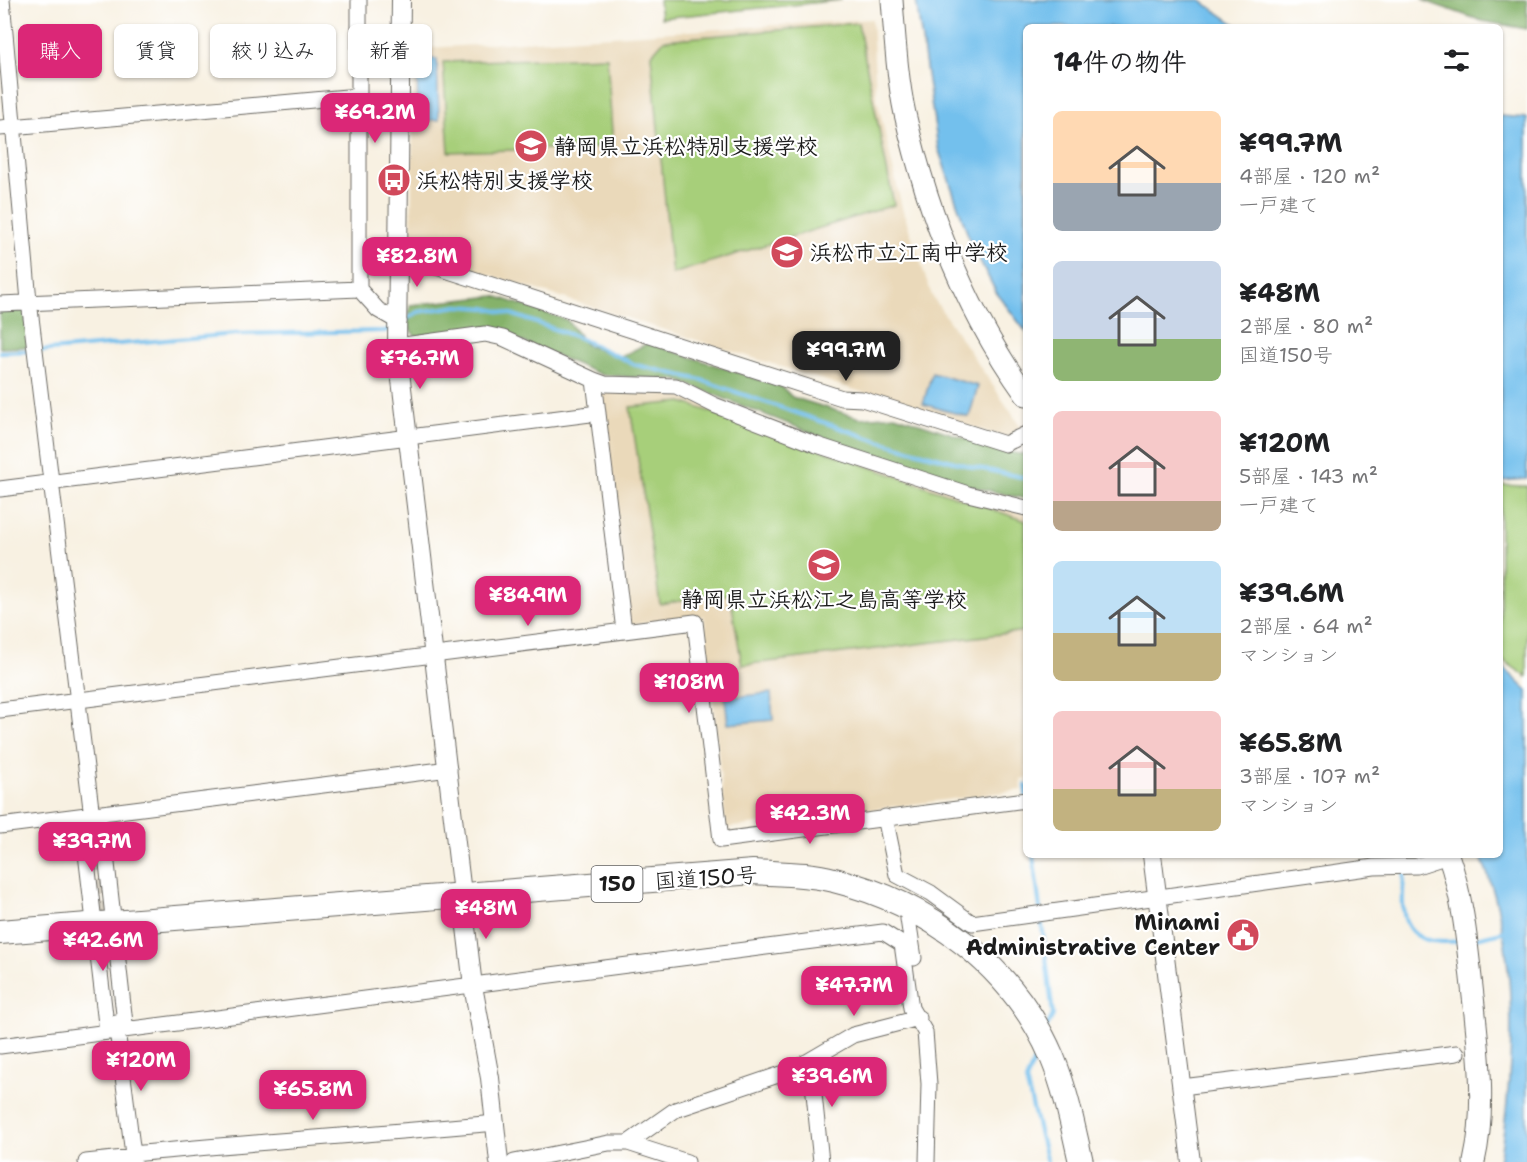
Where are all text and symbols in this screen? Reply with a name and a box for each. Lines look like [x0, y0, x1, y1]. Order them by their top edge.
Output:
chip: 購入 [18, 24, 102, 78]
chip: 賃貸 [114, 24, 198, 78]
chip: 絞り込み [210, 24, 336, 78]
chip: 新着 [348, 24, 432, 78]
text: 14件の物件 [1053, 44, 1187, 79]
icon: filters [1440, 44, 1473, 77]
pin: ¥69.2M [326, 93, 424, 144]
text: ¥69.2M [335, 99, 415, 125]
text: ¥99.7M [1239, 125, 1342, 160]
school or university icon: 静岡県立浜松特別支援学校 [513, 128, 549, 164]
place label: 静岡県立浜松特別支援学校 [554, 132, 818, 161]
icon: home [1101, 135, 1173, 207]
bus stop icon: 浜松特別支援学校 [376, 162, 412, 198]
text: 4部屋 · 120 m² [1239, 163, 1380, 189]
place label: 浜松特別支援学校 [417, 166, 593, 195]
text: 一戸建て [1239, 192, 1319, 218]
school or university icon: 浜松市立江南中学校 [769, 234, 805, 270]
pin: ¥82.8M [368, 237, 466, 288]
place label: 浜松市立江南中学校 [810, 238, 1008, 267]
text: ¥82.8M [376, 243, 458, 269]
text: ¥48M [1239, 275, 1320, 310]
icon: home [1101, 285, 1173, 357]
text: 2部屋 · 80 m² [1239, 313, 1373, 339]
pin: ¥99.7M [797, 331, 895, 382]
text: ¥99.7M [806, 337, 886, 363]
pin: ¥76.7M [371, 339, 469, 390]
text: 国道150号 [1239, 342, 1333, 368]
text: ¥76.7M [380, 345, 460, 371]
text: ¥120M [1239, 425, 1330, 460]
icon: home [1101, 435, 1173, 507]
text: 5部屋 · 143 m² [1239, 463, 1378, 489]
text: 一戸建て [1239, 492, 1319, 518]
school or university icon: 静岡県立浜松江之島高等学校 [806, 547, 842, 583]
text: ¥39.6M [1239, 575, 1344, 610]
pin: ¥84.9M [479, 576, 577, 627]
text: ¥84.9M [489, 582, 567, 608]
place label: 静岡県立浜松江之島高等学校 [681, 585, 967, 614]
icon: home [1101, 585, 1173, 657]
text: 2部屋 · 64 m² [1239, 613, 1373, 639]
text: マンション [1239, 642, 1338, 668]
pin: ¥108M [647, 663, 731, 714]
text: ¥108M [654, 669, 724, 695]
text: ¥65.8M [1239, 725, 1342, 760]
icon: home [1101, 735, 1173, 807]
text: 3部屋 · 107 m² [1239, 763, 1380, 789]
text: マンション [1239, 792, 1338, 818]
pin: ¥42.3M [761, 794, 859, 845]
text: ¥42.3M [770, 800, 850, 826]
pin: ¥39.7M [43, 822, 141, 873]
text: ¥39.7M [52, 828, 132, 854]
street label: 国道150号 [653, 860, 759, 896]
road number: 150 [592, 866, 642, 902]
pin: ¥48M [450, 889, 522, 940]
text: ¥48M [455, 895, 517, 921]
place label: Minami Administrative Center [966, 908, 1220, 962]
public building icon: Minami Administrative Center [1225, 917, 1261, 953]
pin: ¥42.6M [54, 921, 152, 972]
text: ¥42.6M [63, 927, 143, 953]
pin: ¥47.7M [805, 966, 903, 1017]
text: ¥47.7M [815, 972, 893, 998]
pin: ¥120M [99, 1041, 183, 1092]
text: ¥120M [106, 1047, 176, 1073]
pin: ¥39.6M [783, 1057, 881, 1108]
text: ¥39.6M [792, 1063, 872, 1089]
pin: ¥65.8M [264, 1070, 362, 1121]
text: ¥65.8M [273, 1076, 353, 1102]

